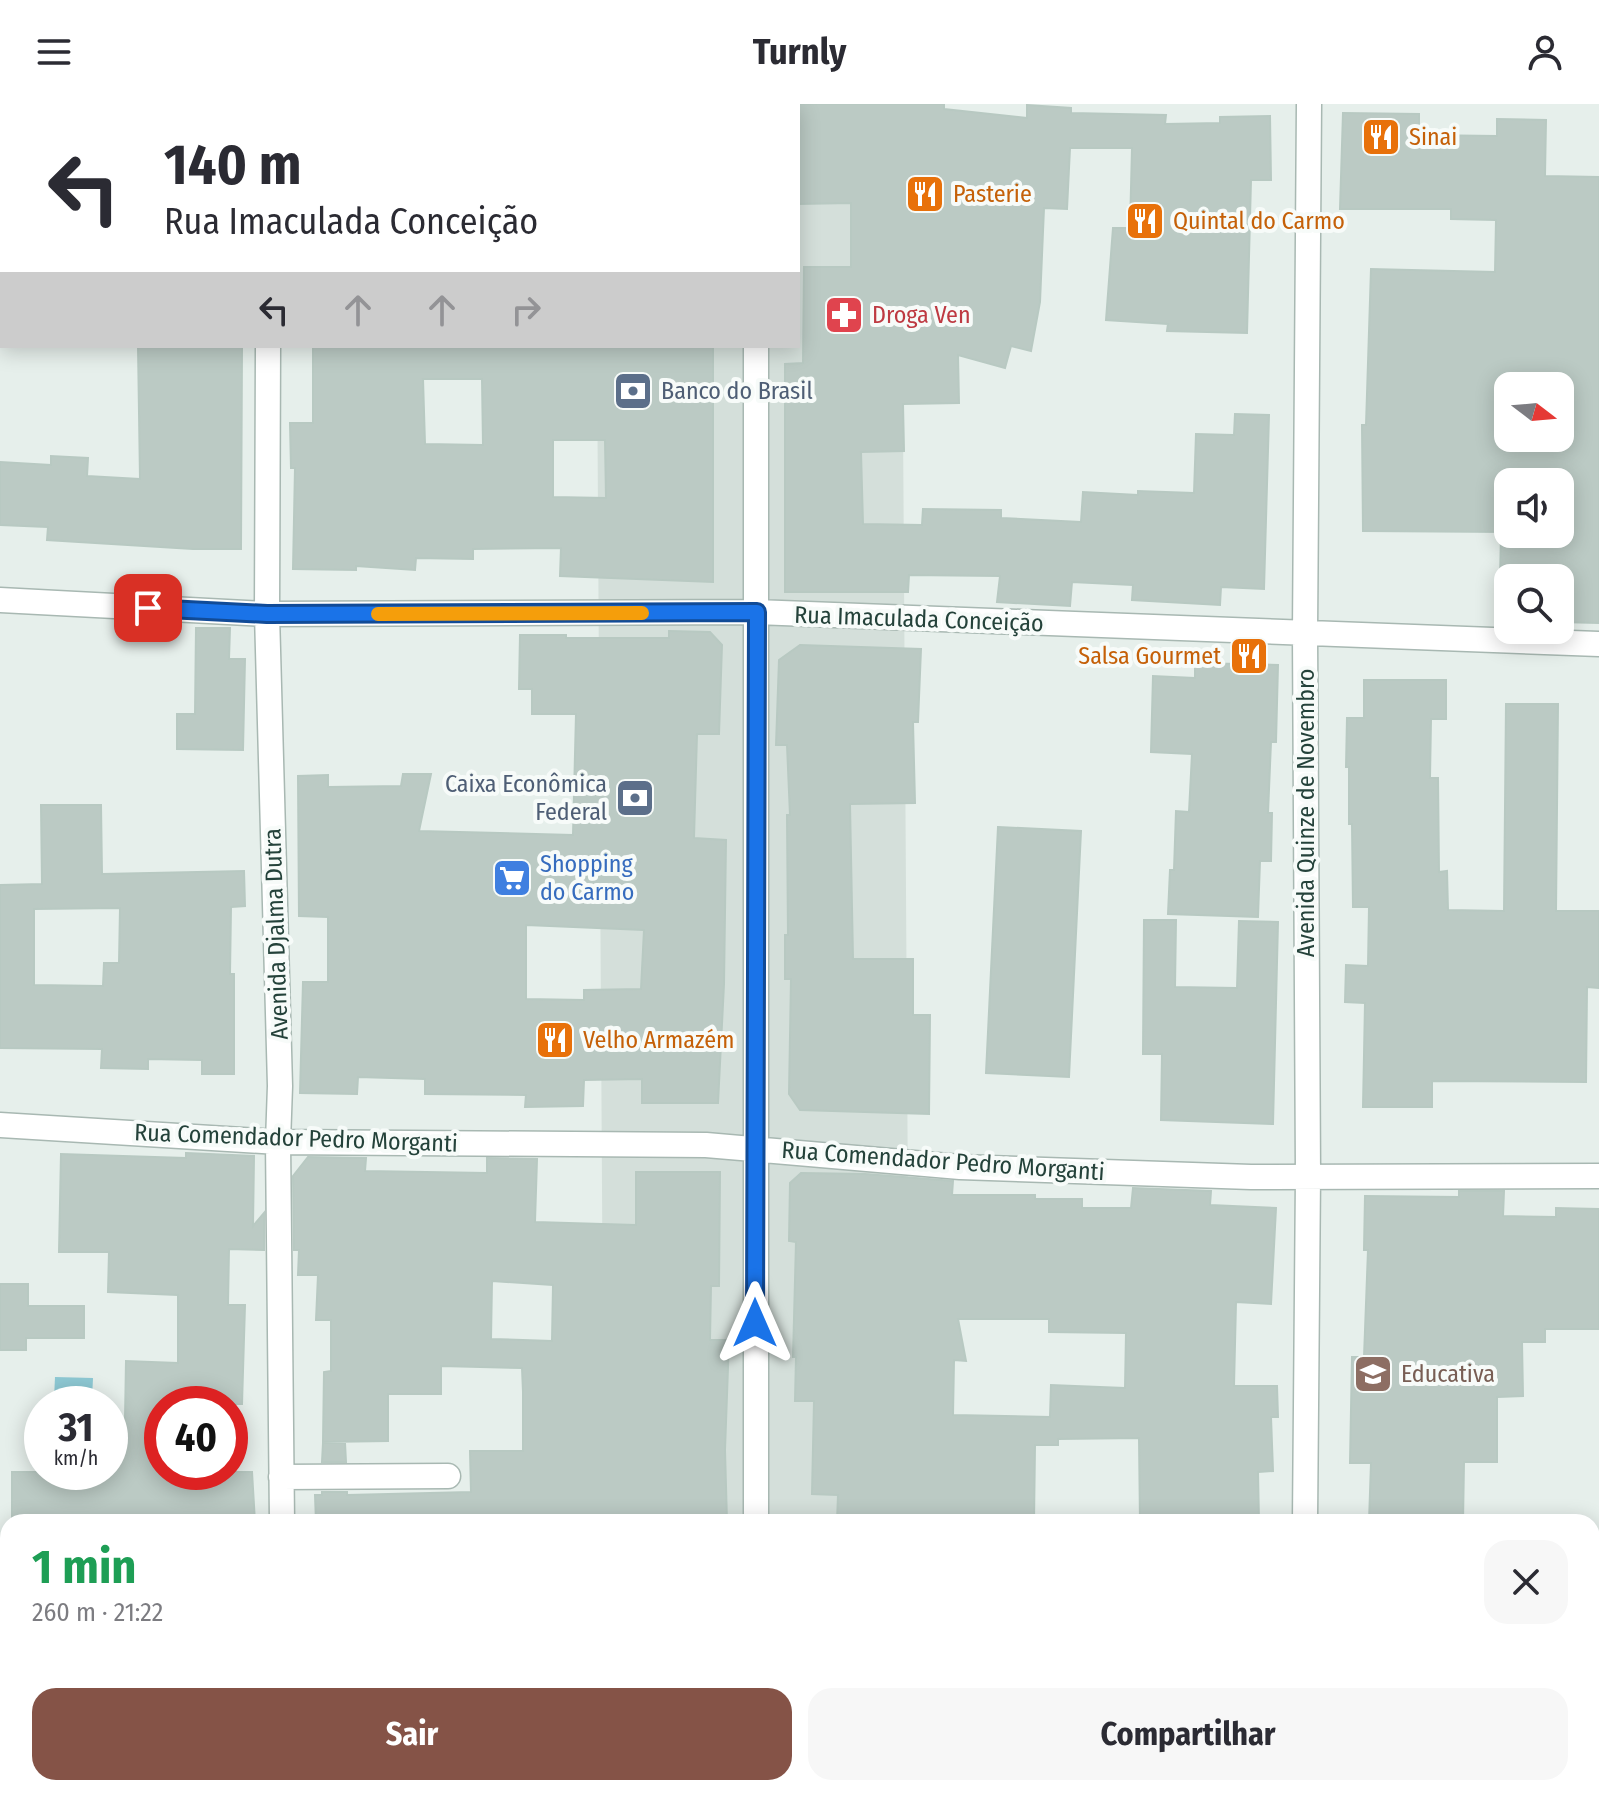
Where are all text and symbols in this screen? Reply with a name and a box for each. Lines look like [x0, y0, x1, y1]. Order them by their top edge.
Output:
icon: menu [32, 30, 76, 74]
text: Turnly [753, 30, 846, 74]
icon: person [1523, 30, 1567, 74]
restaurant icon: Sinai [1360, 116, 1402, 158]
place label: Sinai [1409, 123, 1457, 151]
text: 140 m [164, 132, 301, 199]
icon: left [32, 136, 136, 240]
restaurant icon: Pasterie [904, 173, 946, 215]
place label: Pasterie [953, 180, 1032, 208]
text: Rua Imaculada Conceição [164, 200, 538, 244]
restaurant icon: Quintal do Carmo [1124, 200, 1166, 242]
place label: Quintal do Carmo [1173, 207, 1345, 235]
icon: left [252, 288, 296, 332]
icon: ahead [336, 288, 380, 332]
icon: ahead [420, 288, 464, 332]
icon: right [504, 288, 548, 332]
pharmacy icon: Droga Ven [823, 294, 865, 336]
place label: Droga Ven [872, 301, 971, 329]
bank icon: Banco do Brasil [612, 370, 654, 412]
north arrow [1494, 372, 1574, 452]
map controls [1494, 372, 1574, 644]
place label: Banco do Brasil [661, 377, 813, 405]
button: sound [1494, 468, 1574, 548]
button: search [1494, 564, 1574, 644]
pin [114, 574, 182, 642]
icon: arrive [126, 586, 170, 630]
street label: Rua Imaculada Conceição [794, 601, 1044, 637]
restaurant icon: Salsa Gourmet [1228, 635, 1270, 677]
place label: Salsa Gourmet [1078, 642, 1221, 670]
street label: Avenida Quinze de Novembro [1292, 669, 1320, 957]
place label: Caixa Econômica Federal [445, 770, 607, 826]
bank icon: Caixa Econômica Federal [614, 777, 656, 819]
street label: Avenida Djalma Dutra [258, 828, 294, 1040]
place label: Shopping do Carmo [540, 850, 634, 906]
supermarket icon: Shopping do Carmo [491, 857, 533, 899]
restaurant icon: Velho Armazém [534, 1019, 576, 1061]
place label: Velho Armazém [583, 1026, 735, 1054]
street label: Rua Comendador Pedro Morganti [134, 1118, 458, 1158]
street label: Rua Comendador Pedro Morganti [780, 1136, 1106, 1186]
position arrow [713, 1281, 797, 1365]
school or university icon: Educativa [1352, 1353, 1394, 1395]
place label: Educativa [1401, 1360, 1495, 1388]
speed limit sign: 40 [144, 1386, 248, 1490]
text: 31 [58, 1404, 94, 1452]
text: km/h [54, 1446, 98, 1470]
text: 1 min [32, 1538, 137, 1596]
button: close [1484, 1540, 1568, 1624]
text: 260 m · 21:22 [32, 1597, 163, 1628]
button: Sair [32, 1688, 792, 1780]
button: Compartilhar [808, 1688, 1568, 1780]

